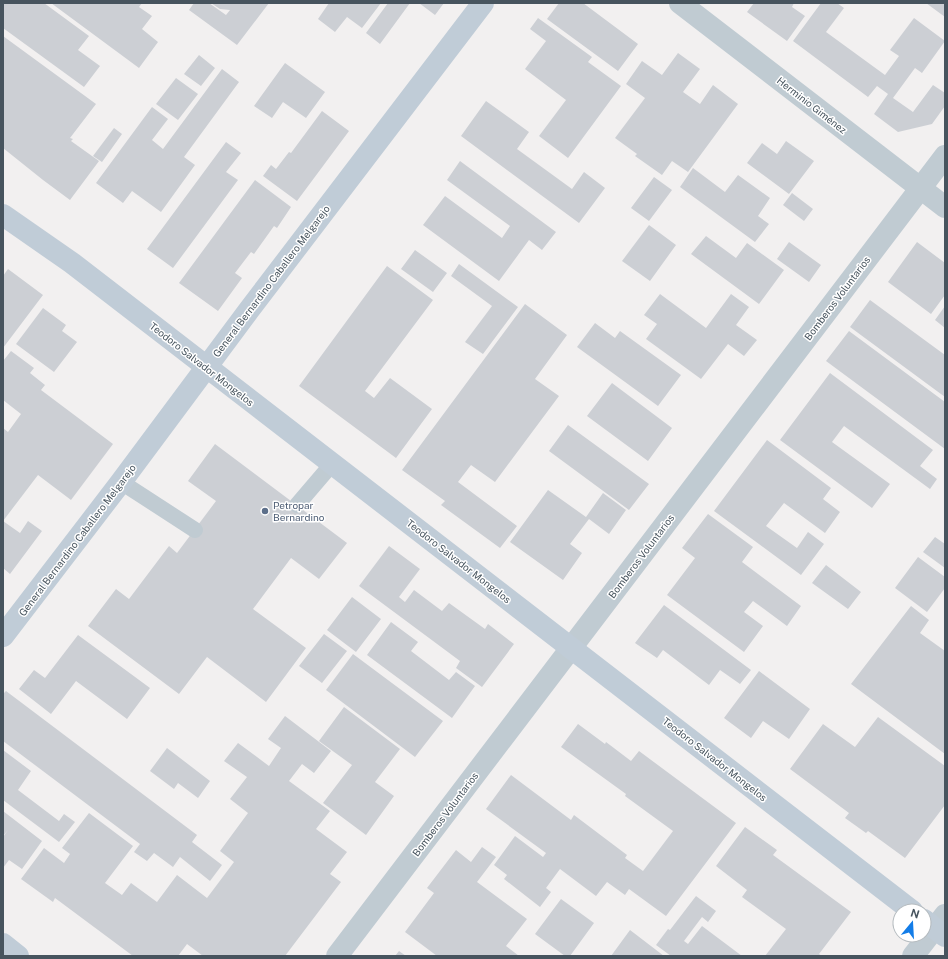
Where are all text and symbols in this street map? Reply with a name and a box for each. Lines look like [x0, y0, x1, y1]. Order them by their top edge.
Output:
street label: Herminio Giménez [775, 74, 849, 136]
street label: General Bernardino Caballero Melgarejo [210, 203, 332, 359]
street label: Bomberos Voluntarios [802, 254, 872, 342]
street label: Teodoro Salvador Mongelos [148, 320, 256, 408]
street label: General Bernardino Caballero Melgarejo [16, 462, 138, 618]
place label: Petropar Bernardino [273, 499, 325, 523]
marker: Petropar Bernardino [260, 506, 270, 516]
street label: Bomberos Voluntarios [606, 512, 676, 600]
street label: Teodoro Salvador Mongelos [405, 517, 513, 605]
street label: Teodoro Salvador Mongelos [661, 715, 769, 803]
street label: Bomberos Voluntarios [410, 770, 480, 858]
north arrow [892, 903, 932, 943]
text: N [909, 906, 921, 921]

